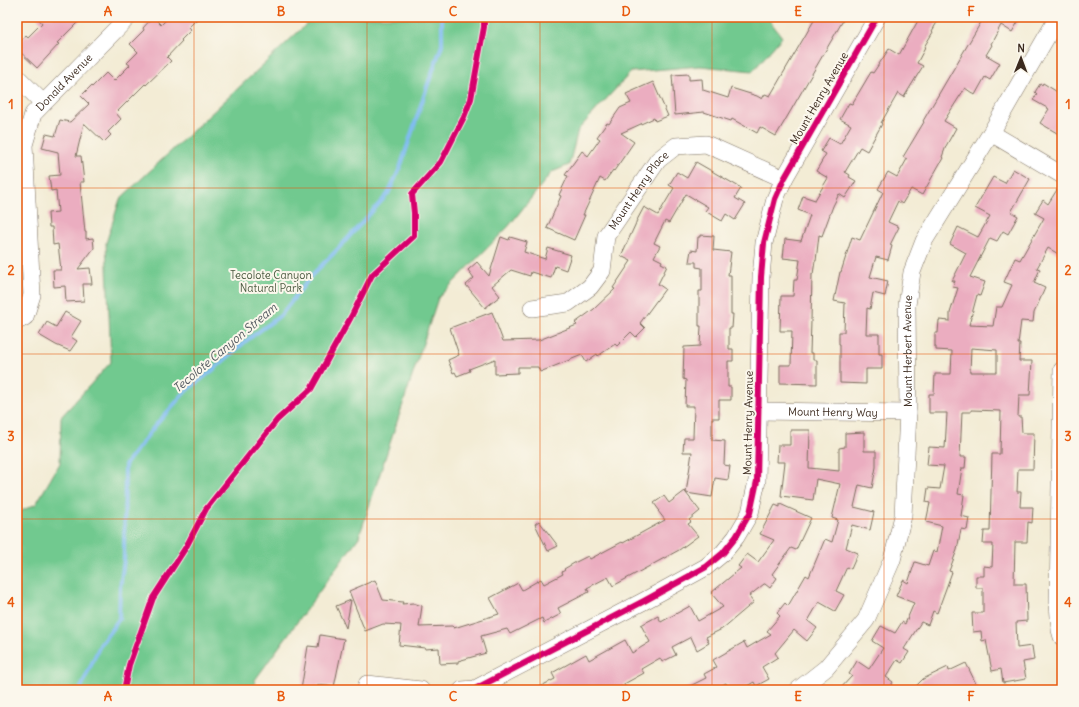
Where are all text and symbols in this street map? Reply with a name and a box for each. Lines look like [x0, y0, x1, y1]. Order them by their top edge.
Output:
text: A [104, 3, 113, 20]
text: B [277, 3, 286, 20]
text: C [449, 3, 458, 20]
text: D [621, 3, 631, 20]
text: E [794, 3, 802, 20]
text: F [967, 3, 975, 20]
north arrow [1001, 38, 1041, 78]
text: N [1017, 41, 1025, 55]
street label: Mount Henry Avenue [787, 49, 851, 147]
street label: Donald Avenue [33, 50, 95, 114]
text: 1 [8, 96, 14, 113]
text: 1 [1065, 96, 1071, 113]
street label: Mount Henry Place [605, 148, 671, 232]
text: 2 [7, 262, 15, 279]
text: 2 [1064, 262, 1072, 279]
park label: Tecolote Canyon Natural Park [230, 268, 312, 295]
street label: Mount Herbert Avenue [900, 294, 915, 407]
water label: Tecolote Canyon Stream [170, 299, 280, 395]
street label: Mount Henry Avenue [740, 371, 756, 475]
street label: Mount Henry Way [788, 404, 878, 420]
text: 3 [7, 428, 15, 445]
text: 3 [1064, 428, 1072, 445]
text: 4 [7, 594, 15, 611]
text: 4 [1064, 594, 1072, 611]
text: A [104, 688, 113, 705]
text: B [277, 688, 286, 705]
text: C [449, 688, 458, 705]
text: D [621, 688, 631, 705]
text: E [794, 688, 802, 705]
text: F [967, 688, 975, 705]

